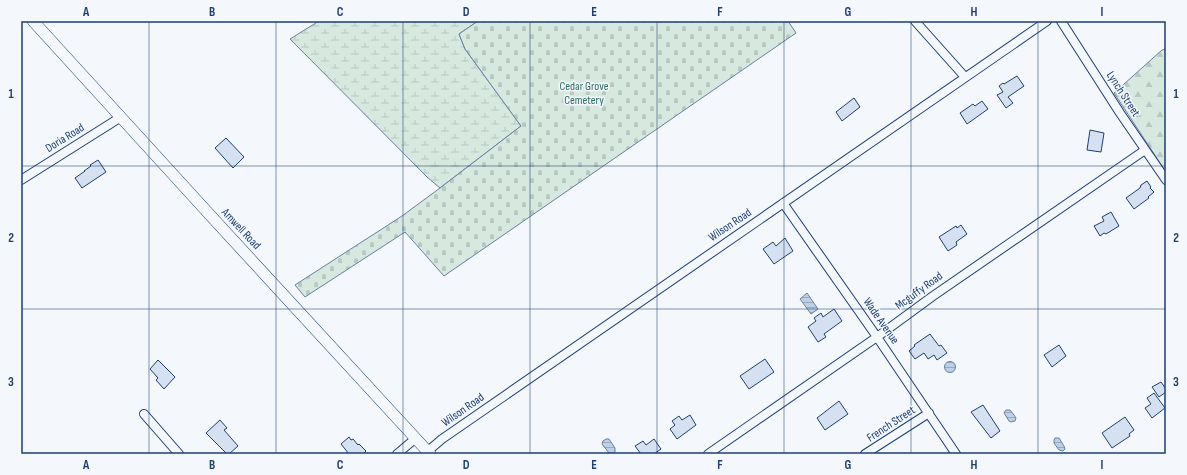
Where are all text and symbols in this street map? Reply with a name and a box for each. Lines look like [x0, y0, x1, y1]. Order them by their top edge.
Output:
text: A [82, 4, 90, 20]
text: B [209, 4, 215, 20]
text: C [337, 4, 344, 20]
text: D [463, 4, 470, 20]
text: E [591, 4, 597, 20]
text: F [717, 4, 723, 20]
text: G [845, 4, 852, 20]
text: H [971, 4, 978, 20]
text: I [1101, 4, 1104, 20]
street label: Lynch Street [1103, 68, 1143, 120]
park label: Cedar Grove Cemetery [559, 79, 609, 108]
text: 1 [8, 86, 14, 102]
text: 1 [1173, 86, 1179, 102]
street label: Doria Road [43, 120, 87, 156]
street label: Amwell Road [217, 205, 264, 253]
street label: Wilson Road [706, 205, 754, 245]
text: 2 [8, 230, 14, 246]
text: 2 [1173, 230, 1179, 246]
street label: Mcguffy Road [892, 269, 946, 313]
street label: Wade Avenue [860, 295, 902, 347]
text: 3 [8, 374, 14, 390]
text: 3 [1173, 374, 1179, 390]
street label: Wilson Road [439, 390, 487, 430]
street label: French Street [864, 403, 918, 445]
text: A [82, 457, 90, 473]
text: B [209, 457, 215, 473]
text: C [337, 457, 344, 473]
text: D [463, 457, 470, 473]
text: E [591, 457, 597, 473]
text: F [717, 457, 723, 473]
text: G [845, 457, 852, 473]
text: H [971, 457, 978, 473]
text: I [1101, 457, 1104, 473]

